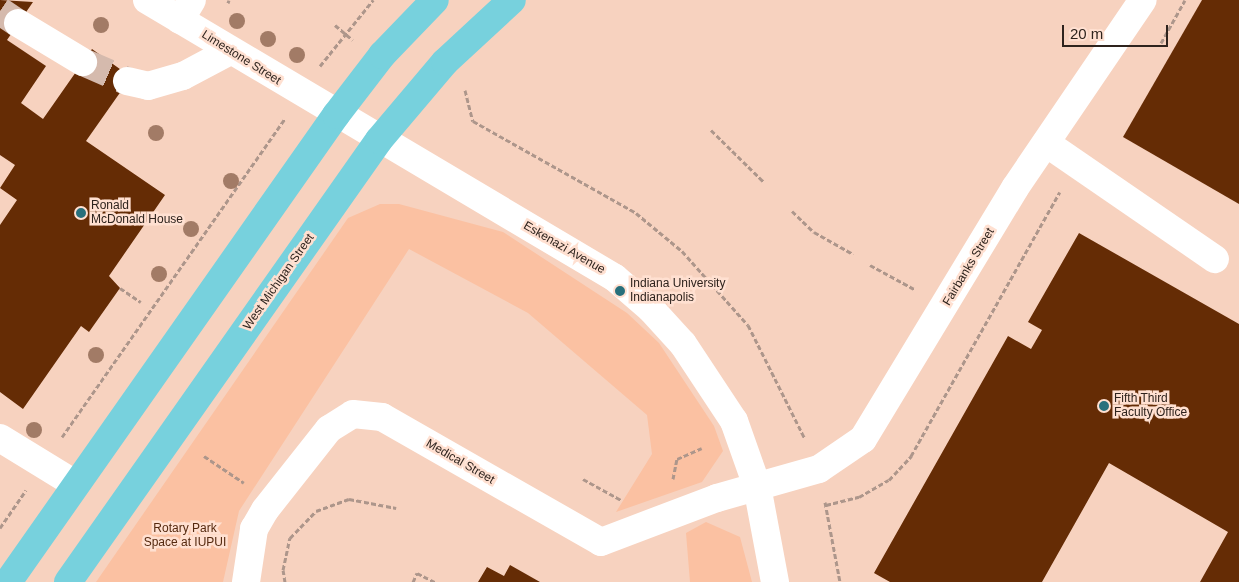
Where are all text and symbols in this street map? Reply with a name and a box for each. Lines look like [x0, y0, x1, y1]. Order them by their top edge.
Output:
scale bar [1064, 15, 1170, 47]
text: 20 m [1070, 25, 1103, 42]
street label: Limestone Street [199, 28, 283, 88]
place label: Ronald McDonald House [91, 199, 183, 227]
marker: Ronald McDonald House [75, 207, 87, 219]
street label: Eskenazi Avenue [520, 219, 608, 277]
street label: Fairbanks Street [940, 226, 998, 308]
street label: West Michigan Street [240, 231, 318, 333]
place label: Indiana University Indianapolis [630, 277, 725, 305]
marker: Indiana University Indianapolis [614, 285, 626, 297]
place label: Fifth Third Faculty Office [1114, 392, 1187, 420]
marker: Fifth Third Faculty Office [1098, 400, 1110, 412]
street label: Medical Street [423, 437, 497, 487]
park label: Rotary Park Space at IUPUI [144, 522, 226, 550]

